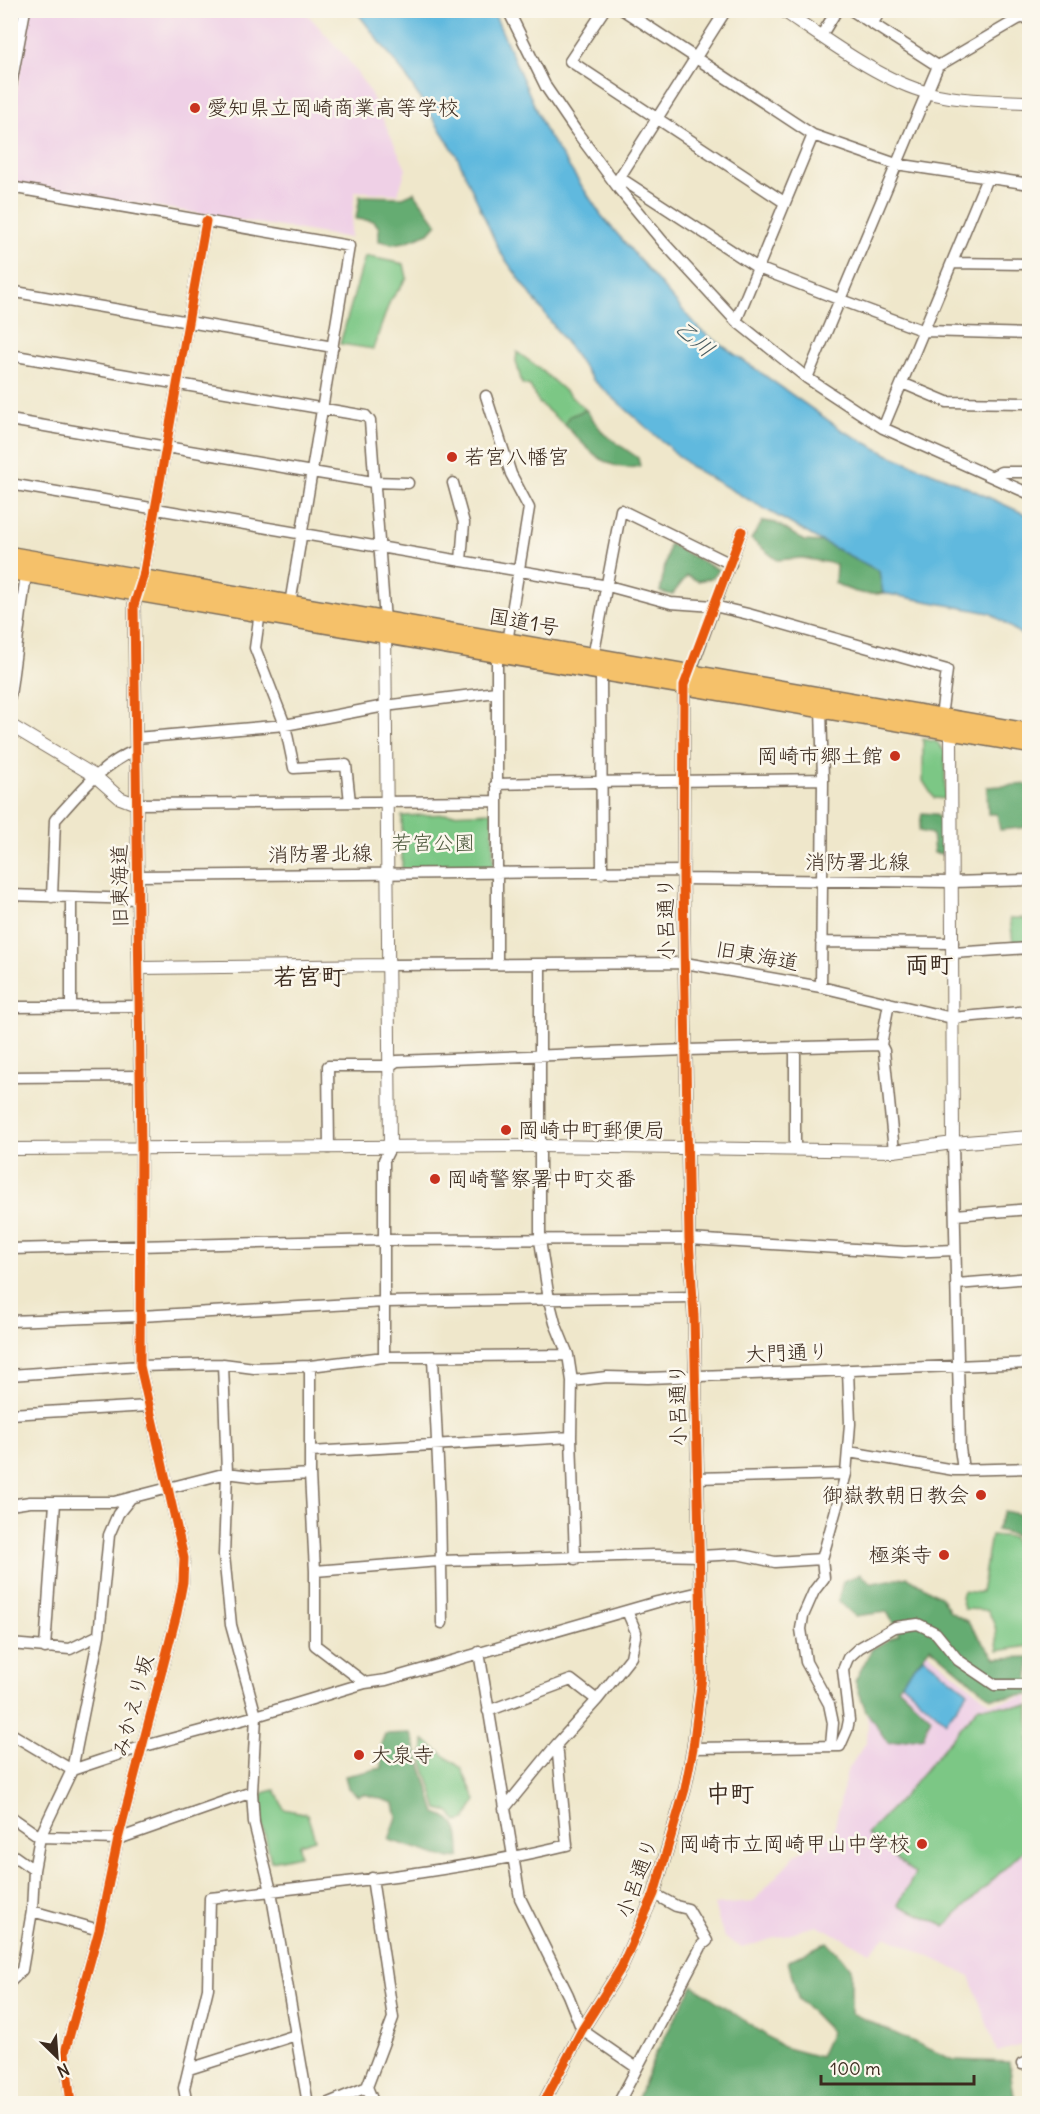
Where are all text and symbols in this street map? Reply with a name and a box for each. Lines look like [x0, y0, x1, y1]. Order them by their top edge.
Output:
place label: 愛知県立岡崎商業高等学校 [207, 94, 459, 121]
marker: 愛知県立岡崎商業高等学校 [188, 101, 202, 115]
water label: 乙川 [669, 313, 721, 363]
place label: 若宮八幡宮 [464, 443, 569, 470]
marker: 若宮八幡宮 [445, 450, 459, 464]
street label: 国道1号 [487, 602, 562, 641]
place label: 岡崎市郷土館 [757, 742, 883, 769]
marker: 岡崎市郷土館 [888, 749, 902, 763]
park label: 若宮公園 [391, 829, 475, 856]
street label: 消防署北線 [267, 839, 373, 868]
street label: 旧東海道 [105, 844, 134, 928]
street label: 消防署北線 [805, 848, 910, 875]
street label: 小呂通り [651, 877, 680, 961]
street label: 旧東海道 [713, 935, 801, 976]
district label: 両町 [905, 949, 953, 979]
district label: 若宮町 [273, 961, 345, 991]
place label: 岡崎中町郵便局 [518, 1116, 665, 1143]
marker: 岡崎中町郵便局 [499, 1123, 513, 1137]
place label: 岡崎警察署中町交番 [447, 1165, 636, 1192]
marker: 岡崎警察署中町交番 [428, 1172, 442, 1186]
street label: 大門通り [745, 1338, 829, 1367]
street label: 小呂通り [663, 1363, 692, 1447]
place label: 御嶽教朝日教会 [822, 1481, 969, 1508]
marker: 御嶽教朝日教会 [974, 1488, 988, 1502]
place label: 極楽寺 [869, 1541, 932, 1568]
marker: 極楽寺 [937, 1548, 951, 1562]
street label: みかえり坂 [106, 1652, 159, 1760]
place label: 大泉寺 [371, 1741, 434, 1768]
marker: 大泉寺 [352, 1748, 366, 1762]
district label: 中町 [706, 1778, 754, 1808]
place label: 岡崎市立岡崎甲山中学校 [679, 1830, 910, 1857]
street label: 小呂通り [609, 1834, 664, 1922]
marker: 岡崎市立岡崎甲山中学校 [915, 1837, 929, 1851]
north arrow [27, 2027, 87, 2087]
scale bar [821, 2048, 974, 2086]
text: 100 m [830, 2057, 881, 2080]
text: N [54, 2059, 73, 2082]

